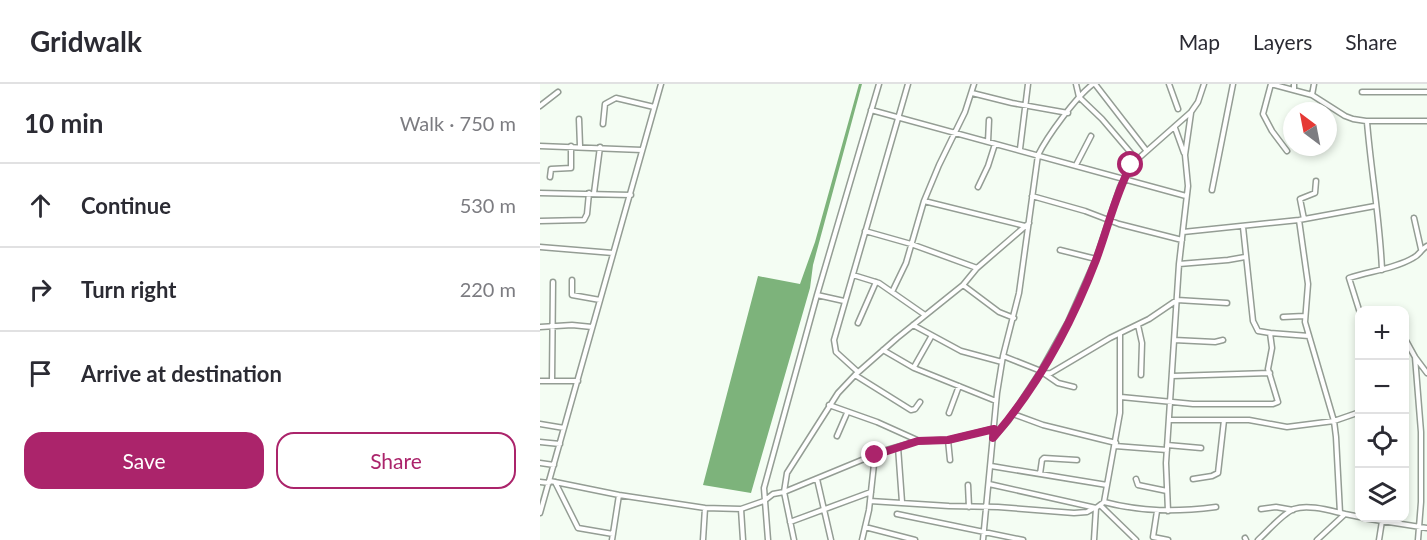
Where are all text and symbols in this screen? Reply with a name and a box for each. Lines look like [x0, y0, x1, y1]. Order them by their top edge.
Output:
text: Gridwalk [30, 24, 142, 58]
text: Map [1179, 29, 1220, 54]
text: Layers [1253, 29, 1312, 54]
text: Share [1345, 29, 1397, 54]
north arrow [1283, 102, 1337, 156]
text: 10 min [24, 107, 104, 139]
text: Walk · 750 m [400, 111, 516, 135]
route start [1117, 151, 1143, 177]
icon: ahead [24, 189, 57, 222]
text: Continue [81, 192, 171, 219]
text: 530 m [460, 193, 516, 217]
icon: right [24, 273, 57, 306]
text: Turn right [81, 276, 176, 303]
text: 220 m [460, 277, 516, 301]
map controls [1355, 306, 1409, 522]
button: + [1355, 306, 1409, 360]
icon: arrive [24, 357, 57, 390]
text: Arrive at destination [81, 360, 282, 387]
button: − [1355, 360, 1409, 414]
button: locate [1355, 414, 1409, 468]
button: Save [24, 432, 264, 489]
button: Share [276, 432, 516, 489]
route end [861, 441, 887, 467]
button: layers [1355, 468, 1409, 522]

